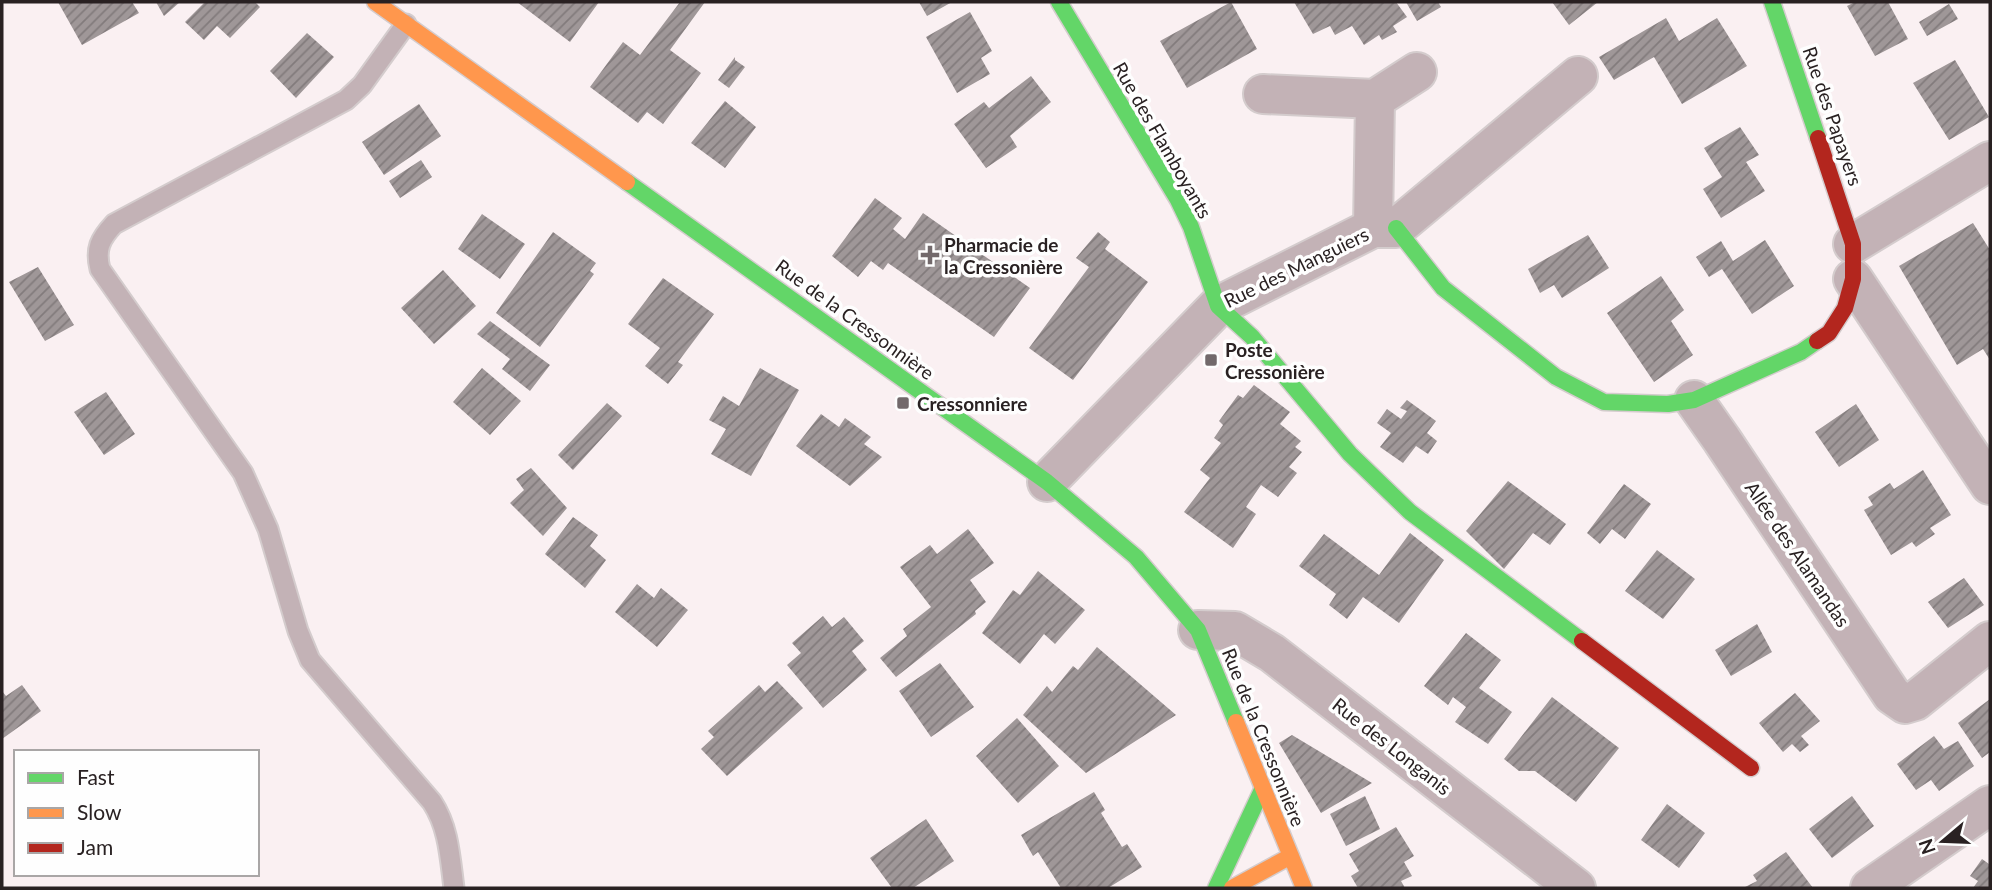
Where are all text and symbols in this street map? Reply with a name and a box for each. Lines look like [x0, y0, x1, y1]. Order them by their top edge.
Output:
street label: Rue des Papayers [1798, 43, 1868, 189]
street label: Rue des Flamboyants [1109, 58, 1217, 222]
street label: Rue des Manguiers [1220, 222, 1372, 312]
place label: Pharmacie de la Cressonière [944, 233, 1063, 278]
marker: Pharmacie de la Cressonière [922, 247, 938, 263]
street label: Rue de la Cressonnière [771, 254, 939, 384]
place label: Poste Cressonière [1225, 338, 1325, 383]
marker: Poste Cressonière [1203, 352, 1219, 368]
place label: Cressonniere [917, 392, 1027, 415]
marker: Cressonniere [895, 395, 911, 411]
street label: Allée des Alamandas [1741, 477, 1855, 631]
street label: Rue de la Cressonnière [1218, 645, 1310, 829]
street label: Rue des Longanis [1328, 693, 1456, 799]
legend [14, 750, 259, 876]
text: Fast [77, 764, 115, 789]
text: Slow [77, 799, 122, 824]
north arrow [1908, 806, 1978, 876]
text: Jam [77, 834, 113, 859]
text: N [1913, 836, 1940, 857]

